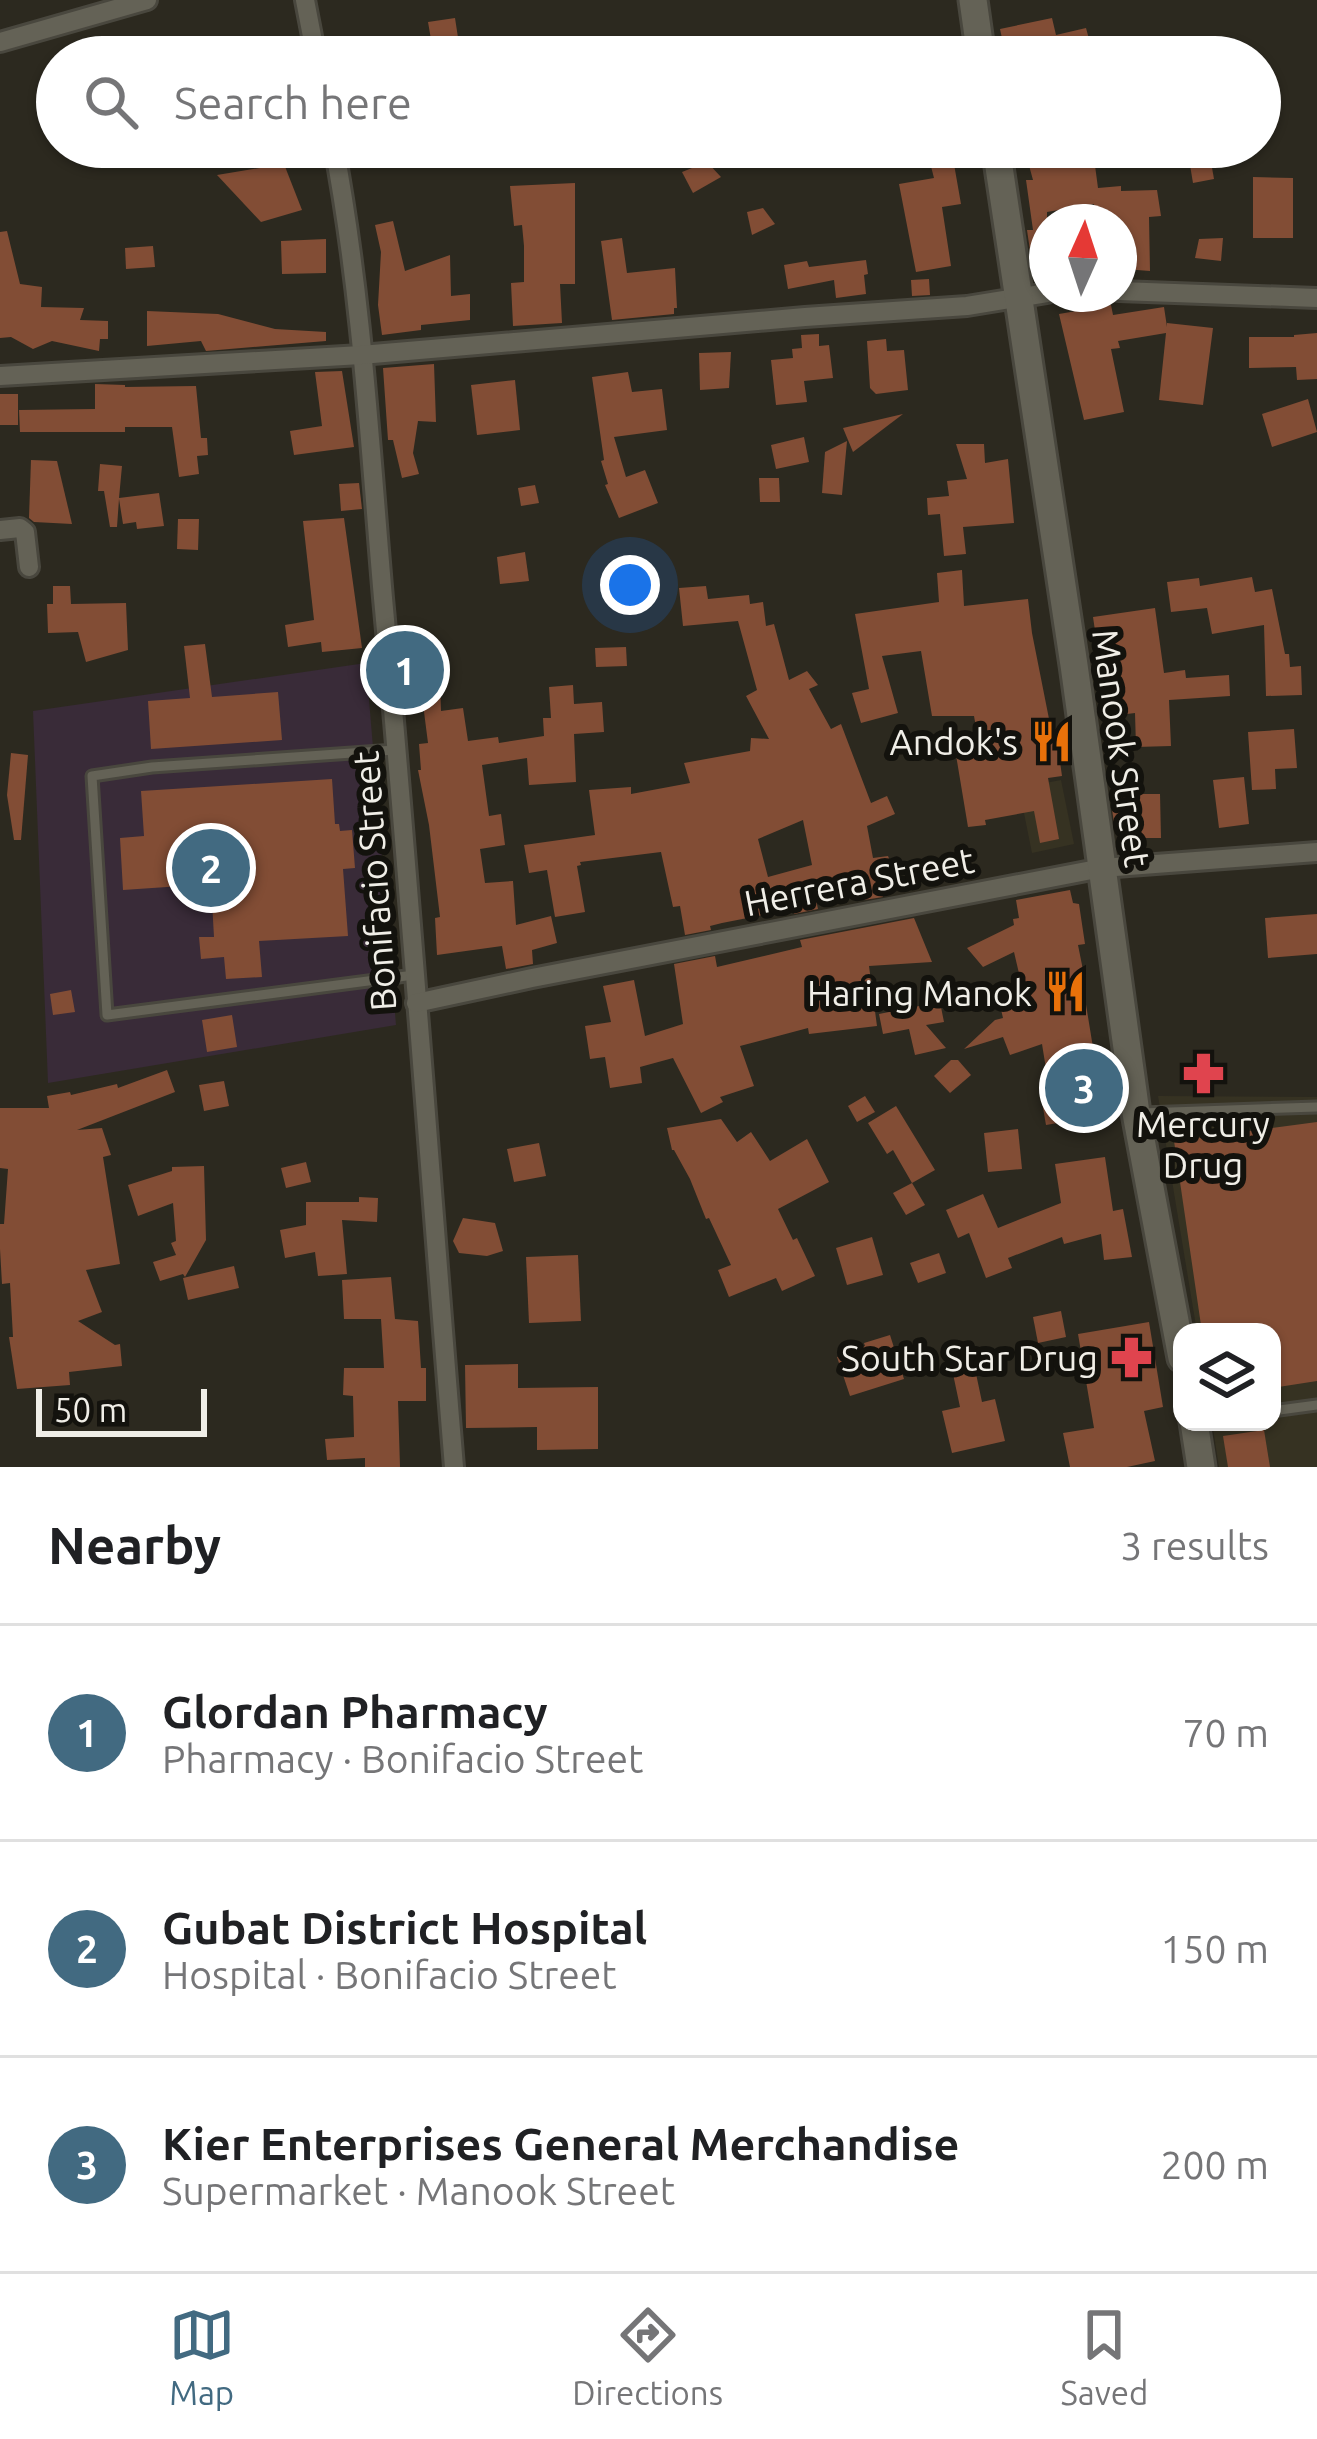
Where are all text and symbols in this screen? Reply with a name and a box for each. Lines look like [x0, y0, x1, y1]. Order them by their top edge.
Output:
search box [36, 36, 1281, 168]
icon: search [78, 69, 144, 135]
text: Search here [174, 77, 412, 128]
north arrow [1029, 204, 1137, 312]
your location [600, 555, 660, 615]
pin: 1 [366, 625, 444, 715]
street label: Manook Street [1085, 627, 1159, 869]
restaurant icon: Andok's [1029, 718, 1075, 764]
place label: Andok's [889, 721, 1018, 762]
street label: Bonifacio Street [344, 750, 404, 1012]
pin: 2 [172, 823, 250, 913]
street label: Herrera Street [741, 839, 977, 923]
restaurant icon: Haring Manok [1043, 969, 1089, 1015]
place label: Haring Manok [807, 972, 1032, 1013]
pin: 3 [1045, 1043, 1123, 1133]
pharmacy icon: Mercury Drug [1180, 1050, 1226, 1096]
place label: Mercury Drug [1136, 1103, 1270, 1185]
map controls [1173, 1323, 1281, 1431]
button: layers [1173, 1323, 1281, 1431]
pharmacy icon: South Star Drug [1109, 1334, 1155, 1380]
place label: South Star Drug [841, 1337, 1098, 1378]
scale bar [36, 1383, 207, 1436]
text: 50 m [54, 1391, 127, 1428]
text: Nearby [48, 1516, 221, 1574]
text: 3 results [1120, 1524, 1269, 1567]
text: Glordan Pharmacy [162, 1686, 548, 1737]
text: 1 [76, 1711, 98, 1754]
text: 70 m [1182, 1711, 1269, 1754]
text: Pharmacy · Bonifacio Street [162, 1737, 643, 1780]
text: Gubat District Hospital [162, 1902, 647, 1953]
text: 2 [76, 1927, 98, 1970]
text: 150 m [1160, 1927, 1269, 1970]
text: Hospital · Bonifacio Street [162, 1953, 617, 1996]
text: Kier Enterprises General Merchandise [162, 2118, 959, 2169]
text: 3 [76, 2143, 98, 2186]
text: 200 m [1160, 2143, 1269, 2186]
text: Supermarket · Manook Street [162, 2169, 675, 2212]
tab: Map [169, 2302, 235, 2411]
tab: Directions [572, 2302, 723, 2411]
tab: Saved [1060, 2302, 1148, 2411]

